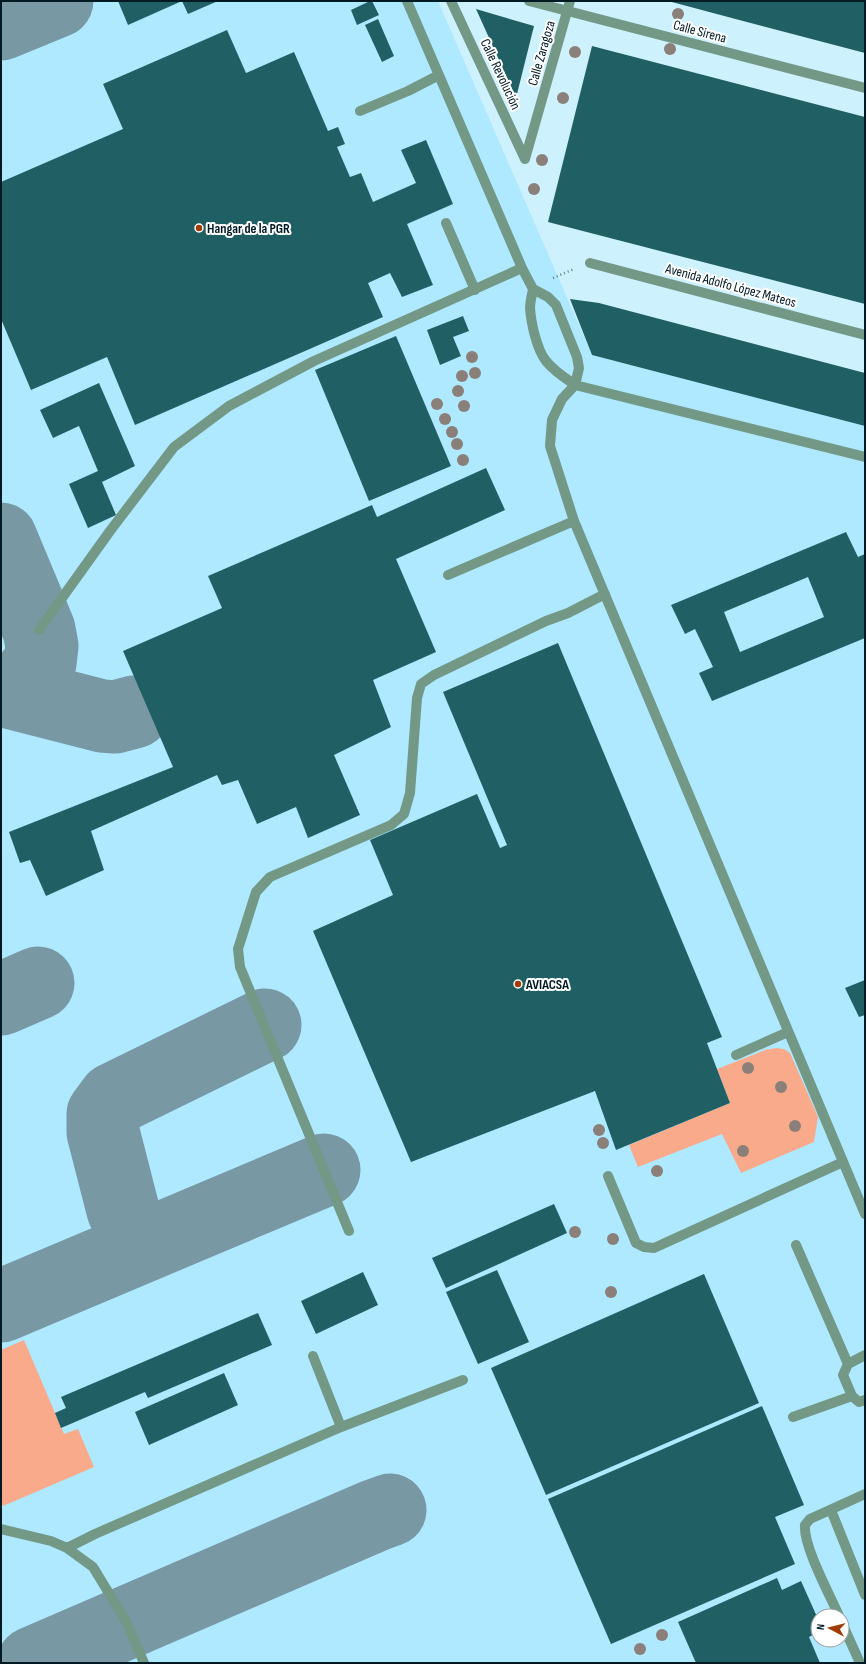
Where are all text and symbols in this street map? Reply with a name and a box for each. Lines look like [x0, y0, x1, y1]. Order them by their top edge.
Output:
street label: Calle Sirena [671, 16, 728, 47]
street label: Calle Zaragoza [524, 19, 559, 88]
street label: Calle Revolución [477, 36, 524, 112]
place label: Hangar de la PGR [207, 220, 290, 237]
marker: Hangar de la PGR [194, 223, 204, 233]
street label: Avenida Adolfo López Mateos [663, 260, 798, 311]
place label: AVIACSA [525, 976, 569, 993]
marker: AVIACSA [513, 979, 523, 989]
north arrow [810, 1608, 850, 1648]
text: N [814, 1623, 827, 1631]

